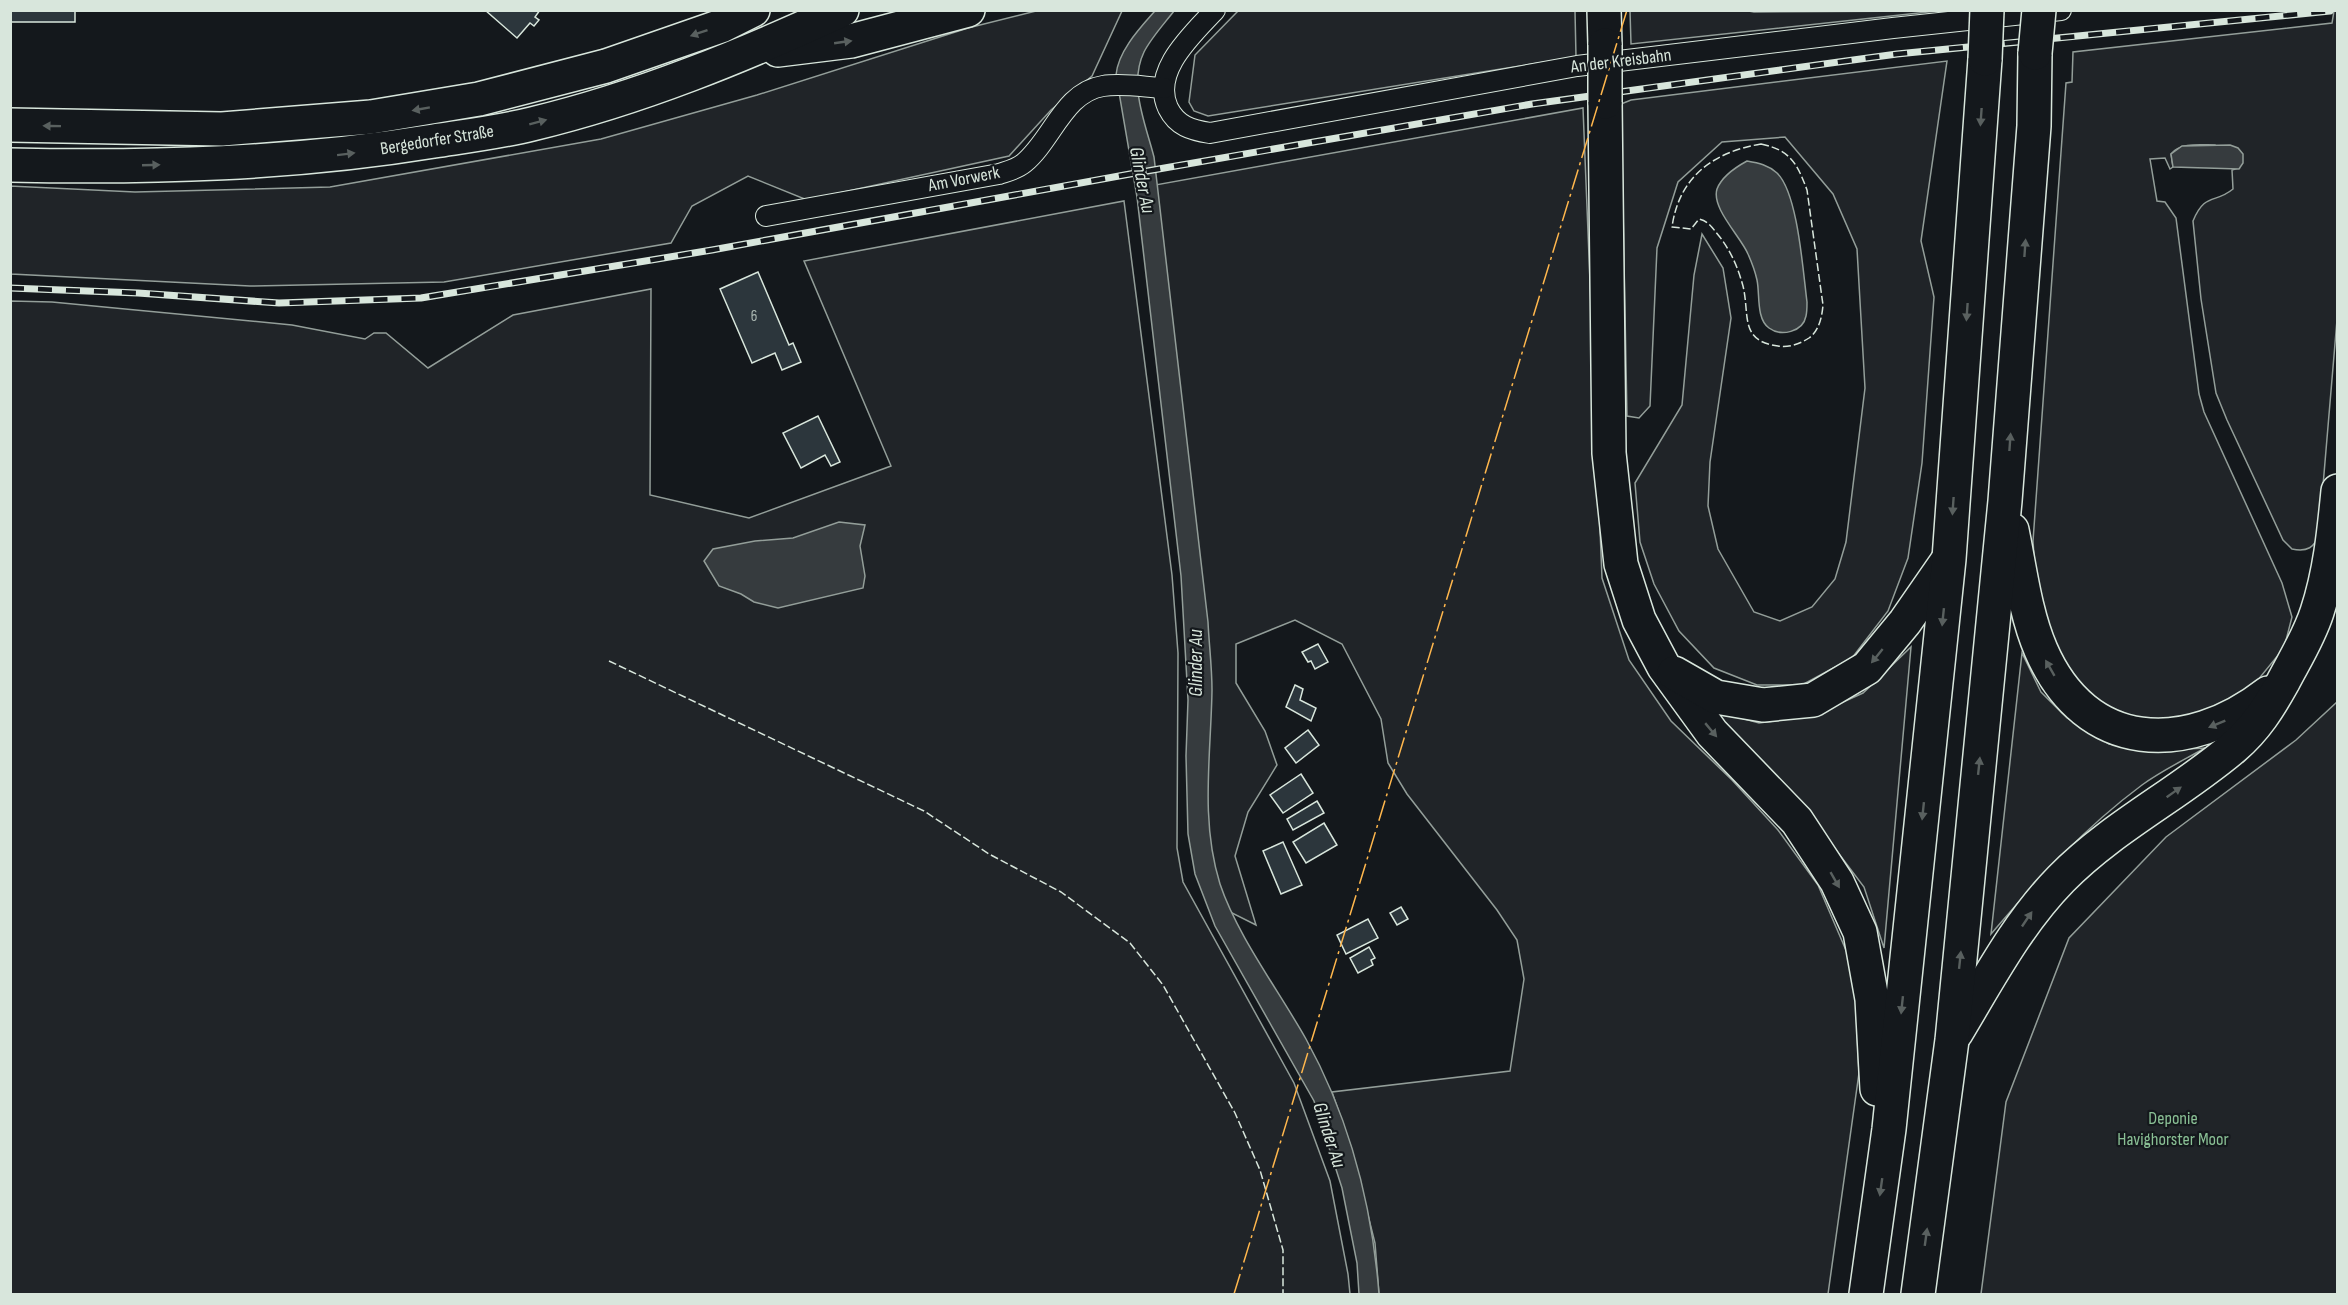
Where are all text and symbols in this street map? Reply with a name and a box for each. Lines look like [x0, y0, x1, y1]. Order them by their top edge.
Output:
one-way arrow [690, 29, 708, 39]
one-way arrow [833, 37, 852, 46]
street label: An der Kreisbahn [1569, 44, 1672, 78]
one-way arrow [411, 105, 430, 114]
one-way arrow [1976, 108, 1985, 127]
one-way arrow [529, 117, 547, 126]
one-way arrow [43, 121, 62, 131]
street label: Bergedorfer Straße [379, 121, 495, 159]
water label: Glinder Au [1124, 145, 1160, 216]
one-way arrow [336, 149, 355, 159]
one-way arrow [142, 161, 161, 170]
street label: Am Vorwerk [926, 162, 1002, 196]
one-way arrow [2020, 238, 2030, 257]
one-way arrow [1962, 302, 1972, 321]
house number: 6 [751, 307, 757, 326]
one-way arrow [2005, 433, 2015, 452]
one-way arrow [1948, 497, 1958, 516]
one-way arrow [1938, 607, 1948, 626]
water label: Glinder Au [1184, 629, 1208, 697]
one-way arrow [1871, 648, 1884, 663]
one-way arrow [2045, 660, 2056, 676]
one-way arrow [2208, 719, 2226, 729]
one-way arrow [1705, 722, 1718, 738]
one-way arrow [1974, 757, 1984, 776]
one-way arrow [2165, 786, 2181, 798]
one-way arrow [1918, 801, 1927, 820]
one-way arrow [1830, 872, 1840, 889]
one-way arrow [2021, 911, 2033, 927]
one-way arrow [1955, 951, 1965, 970]
one-way arrow [1897, 995, 1907, 1014]
water label: Glinder Au [1307, 1099, 1351, 1171]
park label: Deponie Havighorster Moor [2117, 1108, 2229, 1150]
one-way arrow [1876, 1177, 1885, 1196]
one-way arrow [1921, 1227, 1930, 1246]

